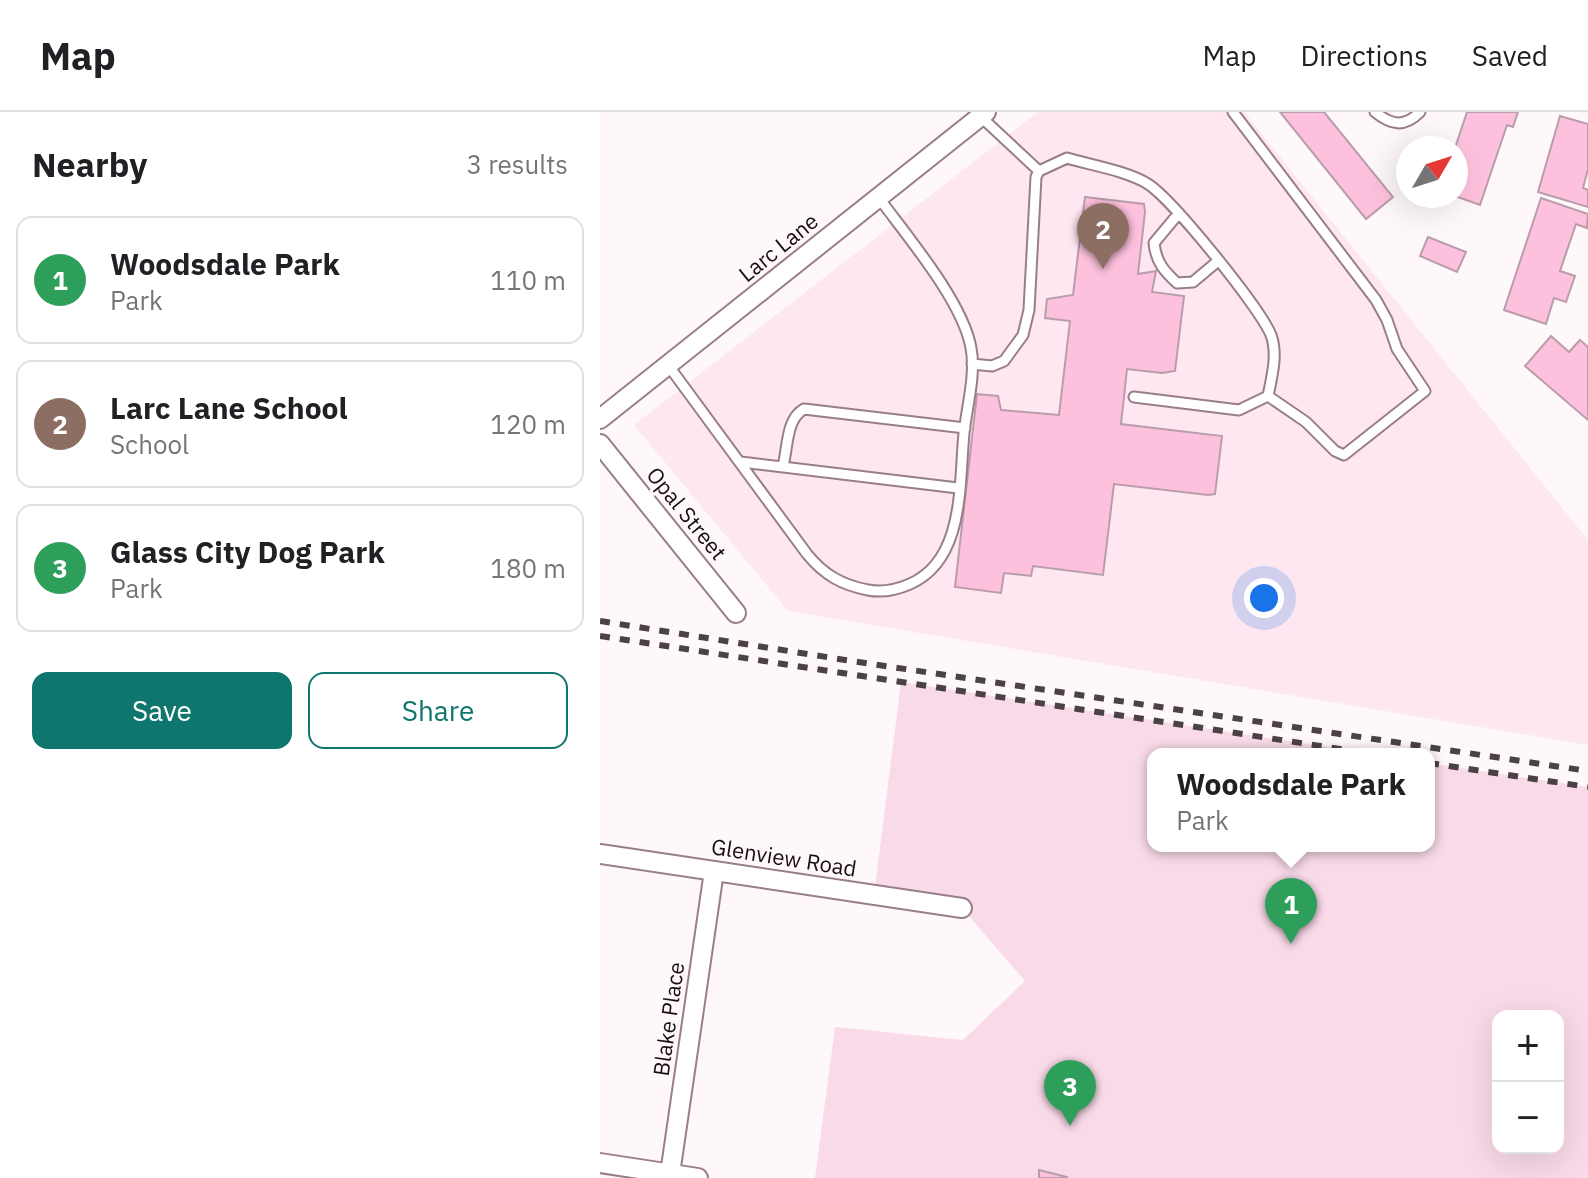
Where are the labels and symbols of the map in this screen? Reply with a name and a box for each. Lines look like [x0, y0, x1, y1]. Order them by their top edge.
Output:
north arrow [1396, 136, 1468, 208]
pin: 2 [1077, 203, 1129, 269]
street label: Larc Lane [732, 206, 824, 288]
street label: Opal Street [641, 461, 733, 565]
your location [1244, 578, 1284, 618]
street label: Glenview Road [709, 831, 859, 883]
pin: 1 [1265, 878, 1317, 944]
street label: Blake Place [646, 960, 690, 1078]
pin: 3 [1044, 1060, 1096, 1126]

